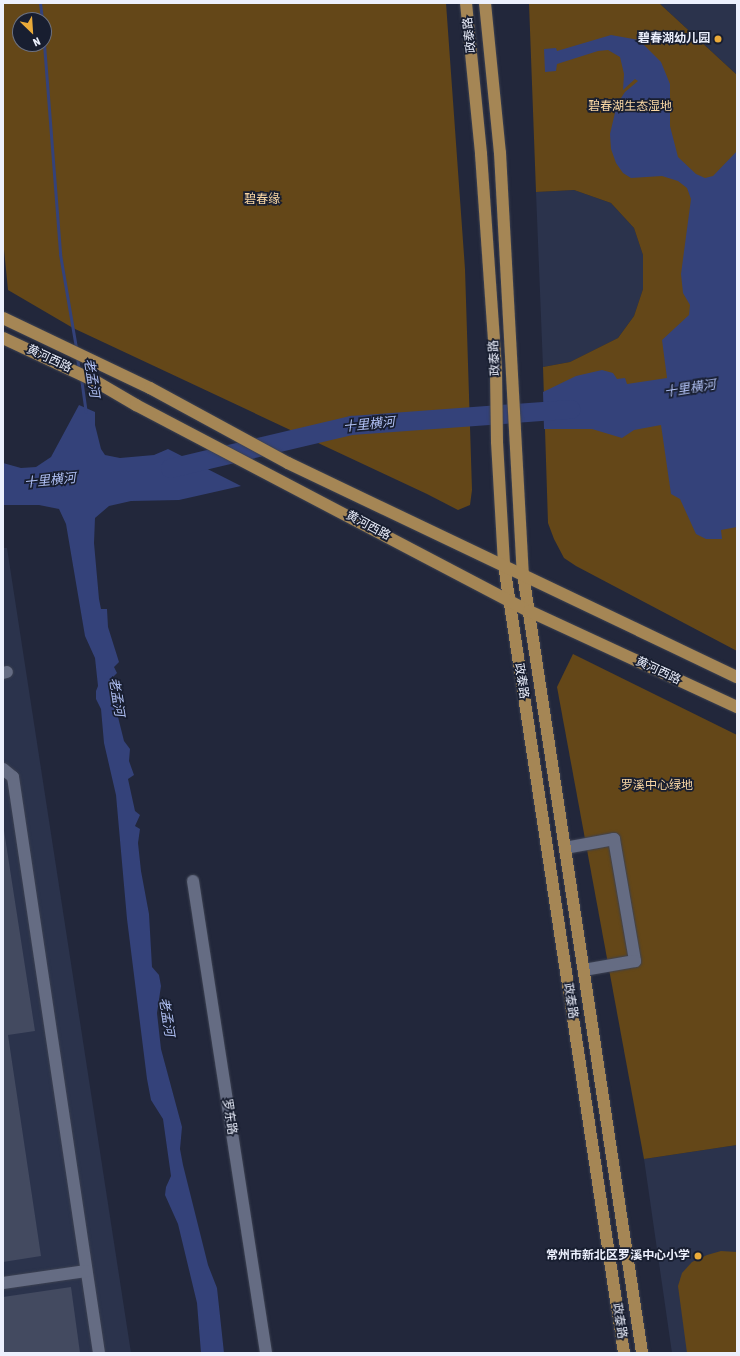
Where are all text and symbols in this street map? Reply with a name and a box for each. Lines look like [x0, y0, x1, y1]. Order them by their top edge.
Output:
north arrow [12, 12, 52, 52]
street label: 政泰路 [461, 16, 479, 54]
place label: 碧春湖幼儿园 [638, 32, 710, 46]
marker: 碧春湖幼儿园 [713, 34, 723, 44]
text: N [31, 35, 42, 49]
park label: 碧春湖生态湿地 [588, 100, 672, 114]
park label: 碧春缘 [244, 193, 280, 207]
street label: 政泰路 [487, 340, 503, 376]
street label: 黄河西路 [24, 342, 74, 376]
water label: 老孟河 [80, 358, 102, 398]
water label: 十里横河 [663, 377, 717, 401]
water label: 十里横河 [342, 415, 396, 435]
water label: 十里横河 [23, 471, 77, 491]
street label: 黄河西路 [343, 508, 393, 544]
street label: 黄河西路 [633, 654, 683, 688]
street label: 政泰路 [511, 662, 531, 700]
water label: 老孟河 [105, 677, 127, 717]
park label: 罗溪中心绿地 [621, 779, 693, 793]
street label: 政泰路 [560, 982, 580, 1020]
water label: 老孟河 [155, 997, 177, 1037]
street label: 罗东路 [219, 1098, 239, 1136]
place label: 常州市新北区罗溪中心小学 [546, 1249, 690, 1263]
marker: 常州市新北区罗溪中心小学 [693, 1251, 703, 1261]
street label: 政泰路 [609, 1302, 629, 1340]

